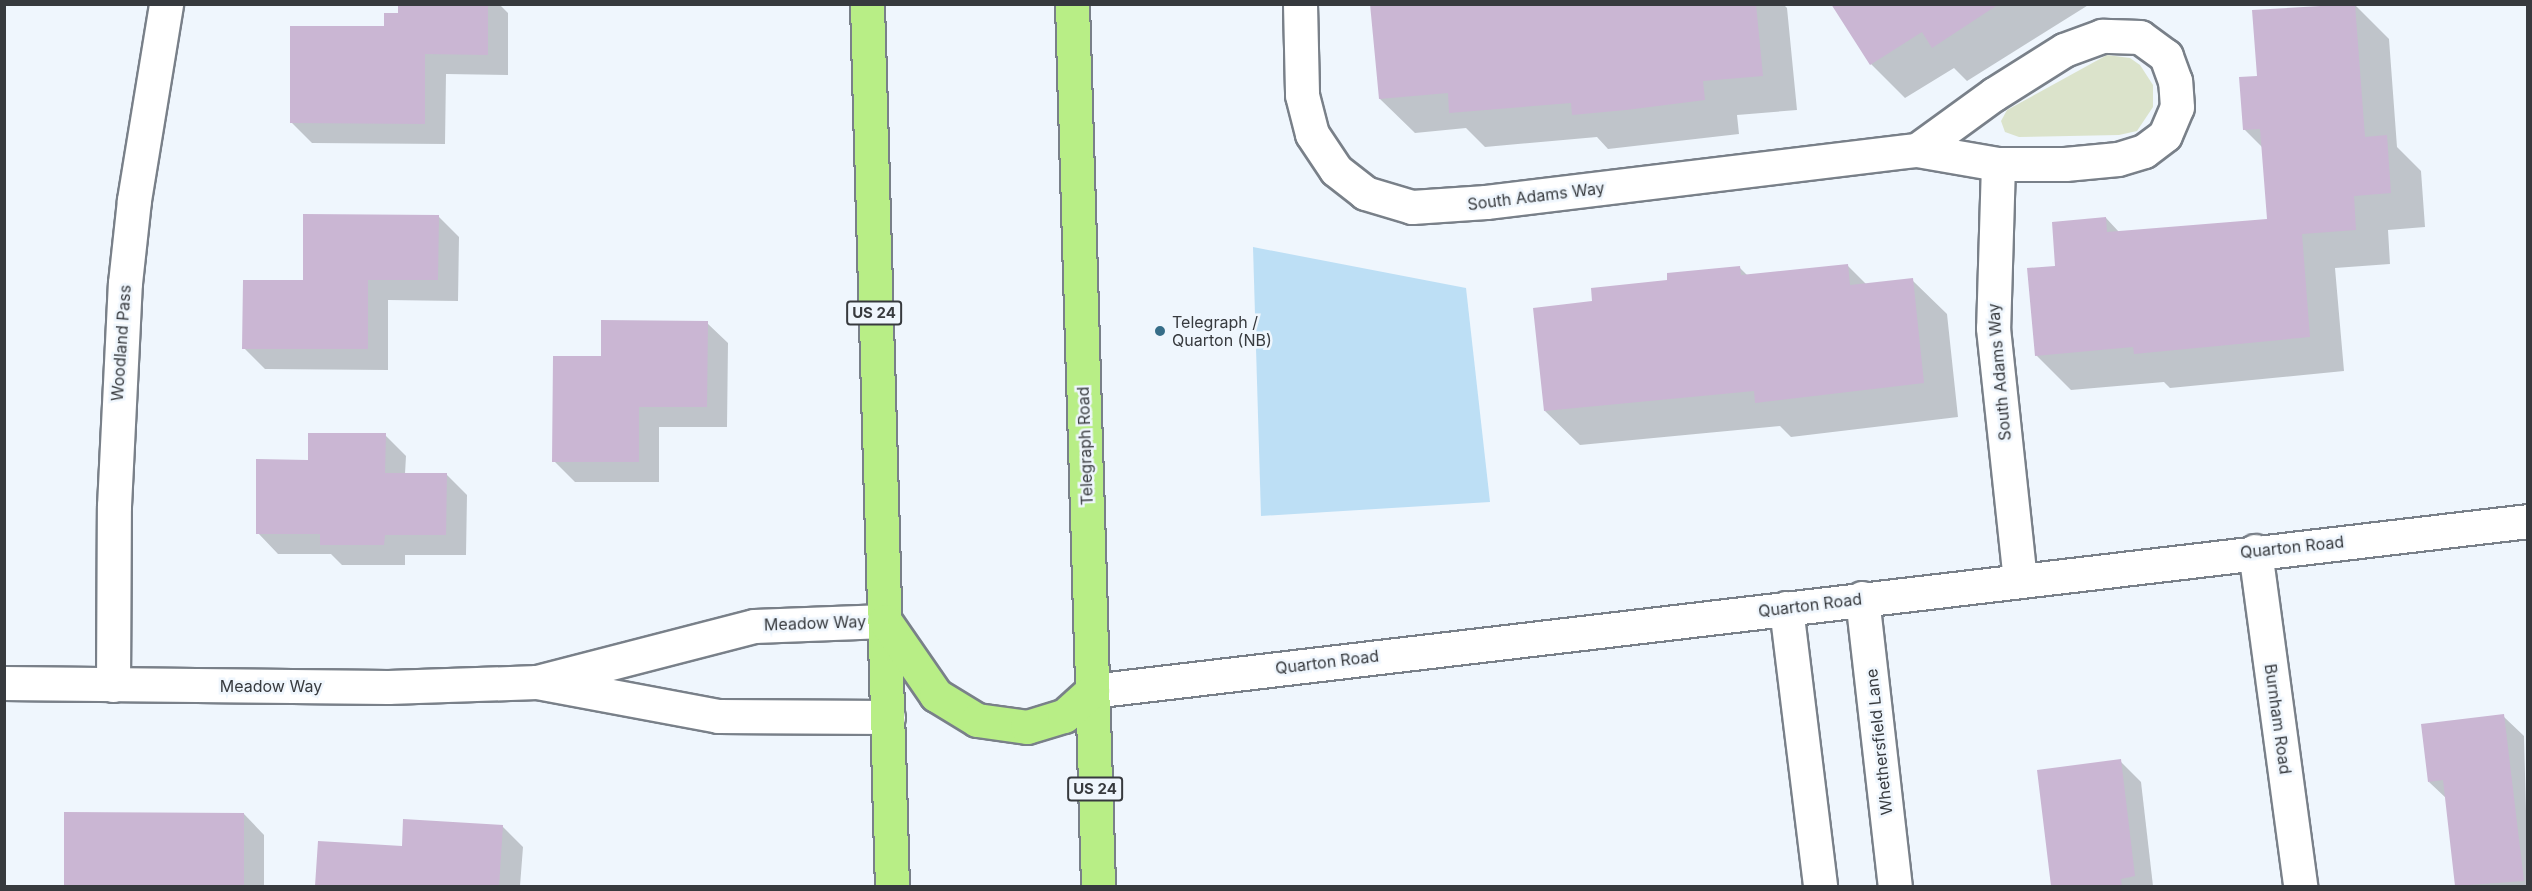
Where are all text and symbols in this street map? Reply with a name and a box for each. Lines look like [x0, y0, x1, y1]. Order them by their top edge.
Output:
street label: South Adams Way [1466, 178, 1606, 214]
street label: Woodland Pass [107, 284, 135, 402]
road number: US 24 [846, 301, 902, 325]
street label: South Adams Way [1983, 302, 2015, 442]
place label: Telegraph / Quarton (NB) [1172, 312, 1272, 350]
marker: Telegraph / Quarton (NB) [1153, 324, 1167, 338]
street label: Telegraph Road [1073, 386, 1097, 506]
street label: Quarton Road [2239, 532, 2345, 562]
street label: Quarton Road [1757, 589, 1863, 621]
street label: Meadow Way [764, 612, 866, 634]
street label: Quarton Road [1274, 646, 1380, 678]
street label: Burnham Road [2261, 663, 2295, 775]
street label: Whethersfield Lane [1862, 668, 1896, 816]
street label: Meadow Way [220, 676, 322, 696]
road number: US 24 [1066, 777, 1124, 801]

